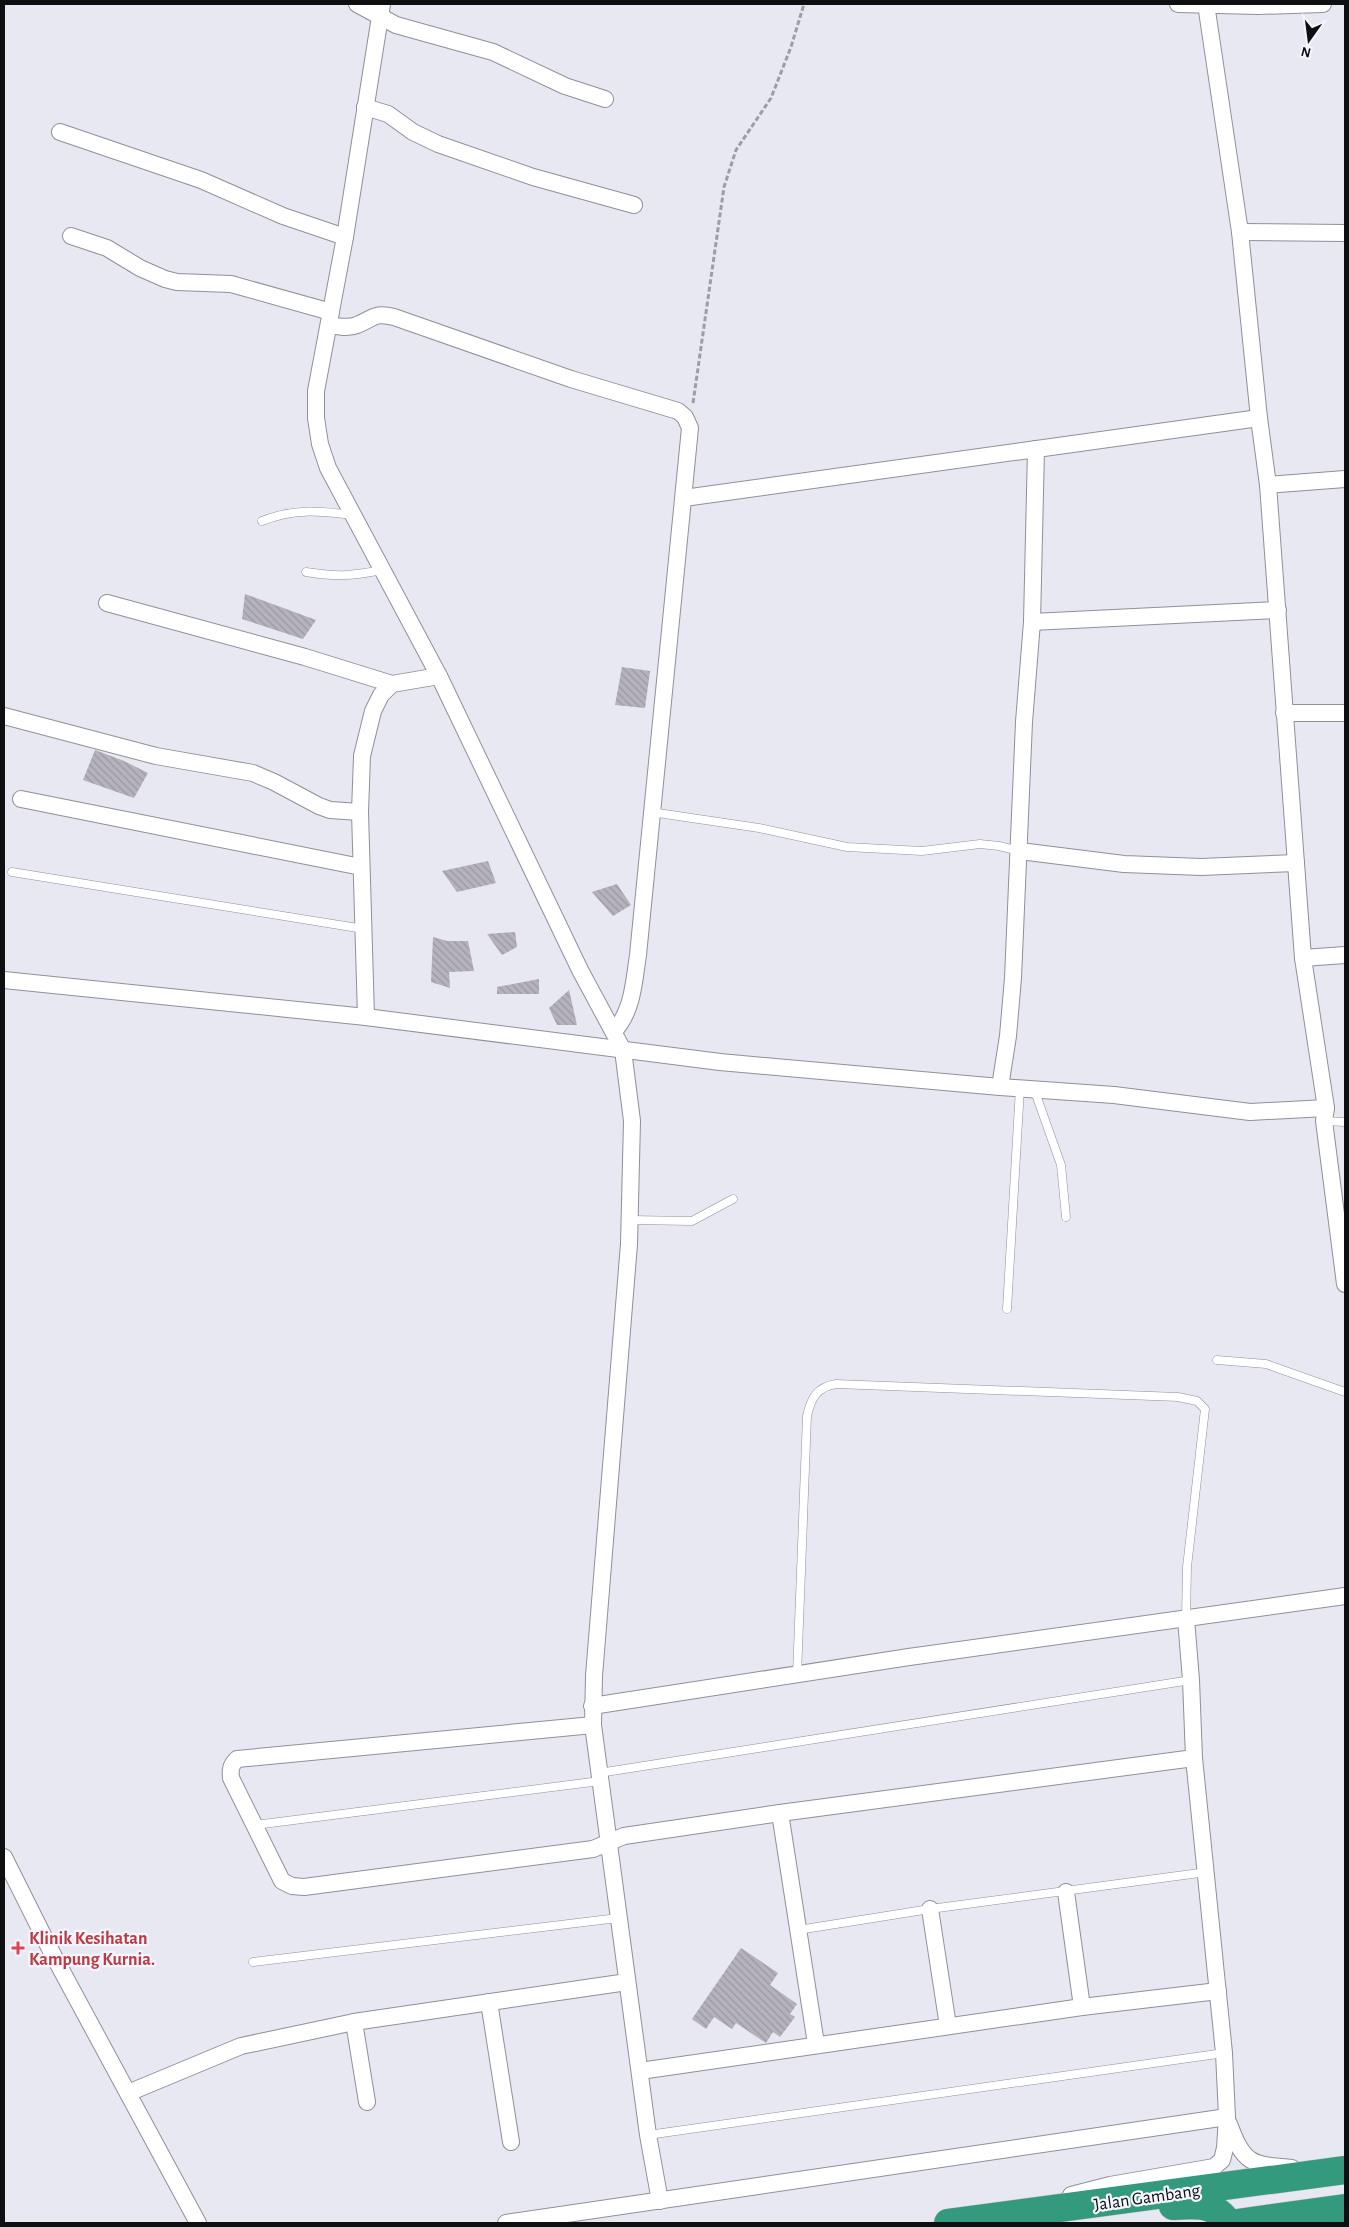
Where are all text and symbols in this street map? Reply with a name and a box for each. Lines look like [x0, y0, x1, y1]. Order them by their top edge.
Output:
north arrow [1284, 15, 1334, 65]
text: N [1300, 44, 1313, 60]
place label: Klinik Kesihatan Kampung Kurnia. [29, 1930, 155, 1969]
marker: Klinik Kesihatan Kampung Kurnia. [11, 1941, 25, 1955]
street label: Jalan Gambang [1093, 2182, 1202, 2214]

